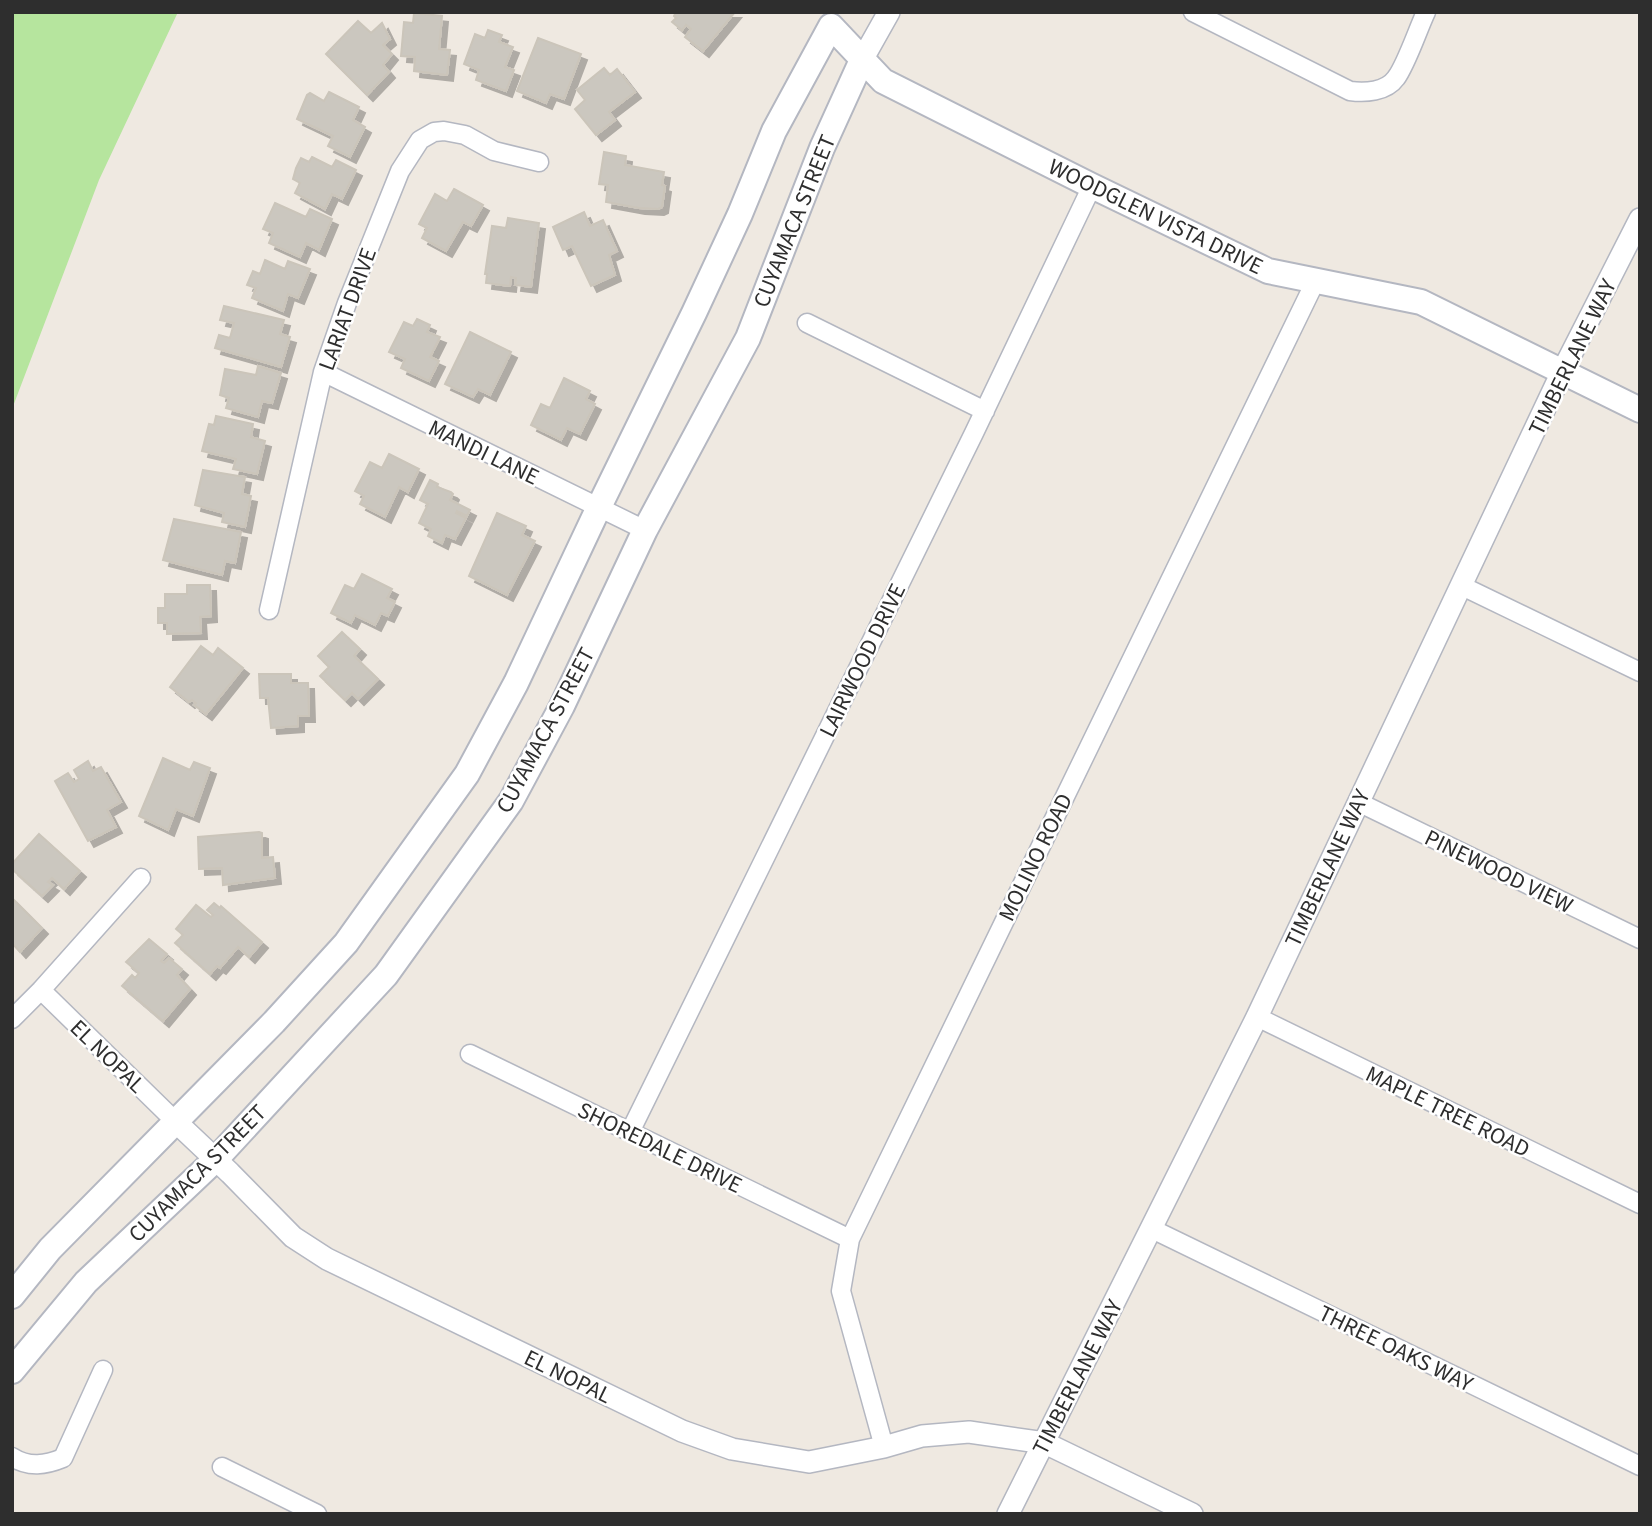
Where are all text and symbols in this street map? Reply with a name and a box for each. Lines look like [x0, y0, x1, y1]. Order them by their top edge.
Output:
street label: CUYAMACA STREET [745, 130, 844, 312]
street label: WOODGLEN VISTA DRIVE [1043, 150, 1269, 283]
street label: LARIAT DRIVE [310, 243, 385, 375]
street label: TIMBERLANE WAY [1520, 273, 1625, 441]
street label: MANDI LANE [423, 411, 545, 493]
street label: LAIRWOOD DRIVE [811, 578, 914, 743]
street label: CUYAMACA STREET [488, 641, 603, 819]
street label: TIMBERLANE WAY [1276, 784, 1378, 952]
street label: MOLINO ROAD [990, 788, 1081, 927]
street label: PINEWOOD VIEW [1419, 821, 1579, 922]
street label: EL NOPAL [62, 1012, 153, 1101]
street label: MAPLE TREE ROAD [1360, 1057, 1536, 1166]
street label: SHOREDALE DRIVE [572, 1093, 748, 1202]
street label: CUYAMACA STREET [121, 1097, 274, 1250]
street label: TIMBERLANE WAY [1024, 1294, 1131, 1461]
street label: THREE OAKS WAY [1313, 1297, 1479, 1400]
street label: EL NOPAL [518, 1341, 617, 1412]

